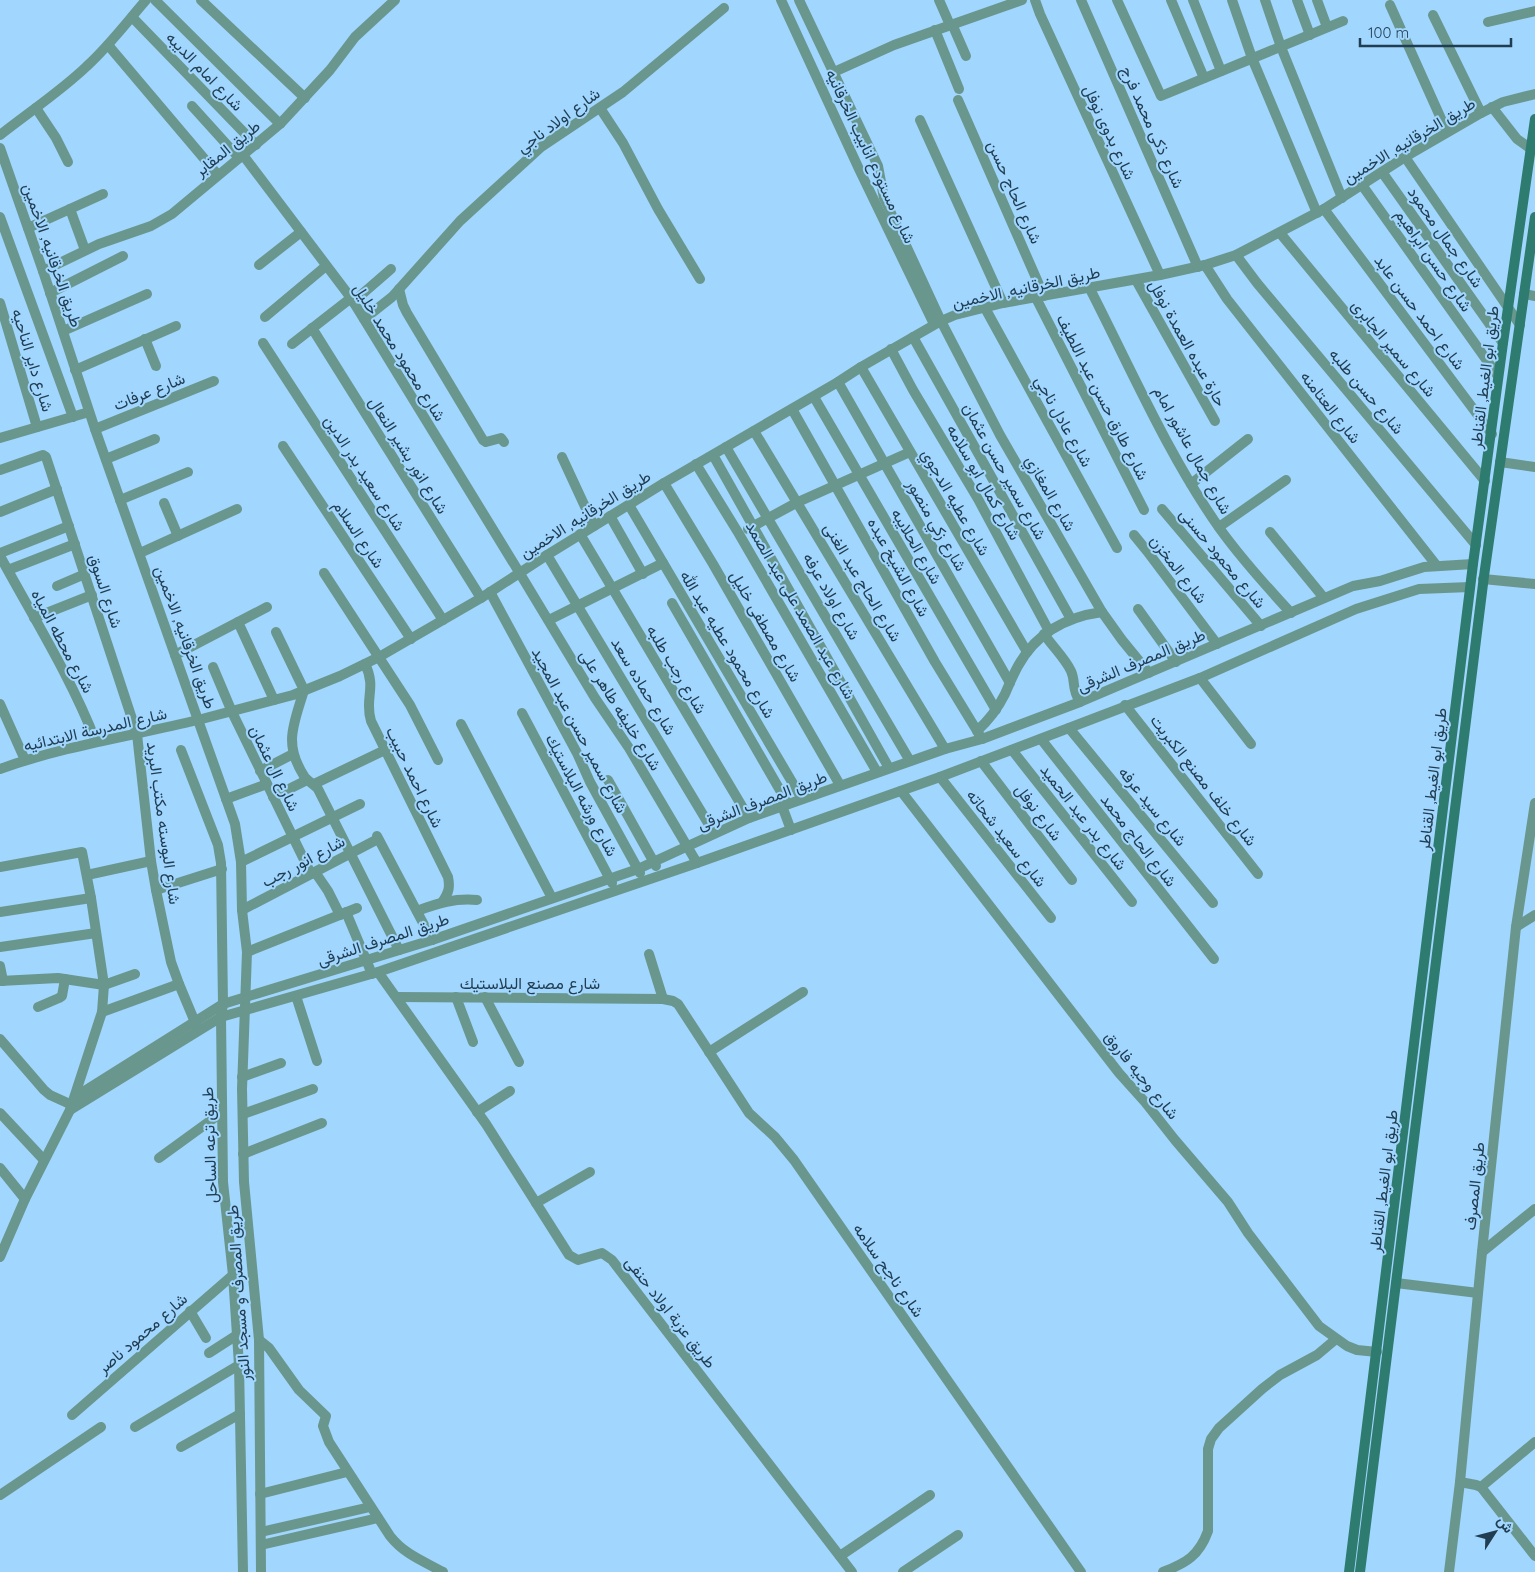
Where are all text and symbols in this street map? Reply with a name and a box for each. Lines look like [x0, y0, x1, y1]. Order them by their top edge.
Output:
scale bar [1360, 15, 1511, 47]
text: 100 m [1368, 23, 1409, 42]
street label: شارع امام الديبه [161, 27, 248, 116]
street label: شارع ذكى محمد فرج [1115, 63, 1189, 192]
street label: شارع مستودع انابيب الخرقانيه [820, 66, 920, 247]
street label: شارع بدوى نوفل [1078, 81, 1141, 183]
street label: شارع اولاد ناجي [512, 83, 606, 160]
street label: طريق الخرقانيه, الاخمين [1339, 93, 1479, 188]
street label: طريق المقابر [189, 115, 265, 182]
street label: شارع الحاج حسن [982, 137, 1047, 247]
street label: طريق الخرقانيه, الاخمين [18, 180, 87, 330]
street label: شارع جمال محمود [1402, 183, 1488, 292]
street label: شارع حسن ابراهيم [1389, 205, 1477, 316]
street label: شارع احمد حسن عابد [1369, 251, 1470, 375]
street label: طريق الخرقانيه, الاخمين [950, 262, 1102, 313]
street label: حارة عبده العمدة نوفل [1144, 276, 1231, 411]
street label: شارع محمود محمد خليل [348, 279, 451, 426]
street label: شارع سمير الجابرى [1346, 295, 1440, 402]
street label: طريق ابو الغيط, القناطر [1465, 304, 1504, 451]
street label: شارع داير الناحيه [6, 306, 58, 415]
street label: شارع طارق حسن عبد اللطيف [1051, 311, 1154, 484]
street label: شارع حسن طلبه [1324, 344, 1409, 439]
street label: شارع العتامنه [1295, 367, 1366, 448]
street label: شارع عرفات [110, 368, 188, 416]
street label: شارع عادل ناجي [1027, 372, 1097, 472]
street label: شارع جمال عاشور امام [1148, 382, 1236, 518]
street label: شارع انور بشير النعال [363, 393, 453, 518]
street label: شارع سمير حسن عثمان [957, 399, 1051, 544]
street label: شارع سعيد بدر الدين [318, 411, 410, 536]
street label: شارع كمال ابو سلامه [941, 420, 1025, 545]
street label: شارع عطيه الدجوي [914, 445, 995, 561]
street label: شارع المغازي [1018, 452, 1081, 536]
street label: طريق الخرقانيه, الاخمين [516, 466, 655, 563]
street label: شارع زكي منصور [899, 475, 971, 576]
street label: شارع السلام [327, 496, 389, 573]
street label: شارع محمود حسنى [1174, 504, 1271, 613]
street label: شارع الحلايبه [886, 505, 947, 588]
street label: شارع الشيخ عبده [862, 514, 934, 621]
street label: شارع عبد الصمد على عبد الصمد [740, 517, 860, 704]
street label: شارع الحاج عبد الغنى [818, 519, 906, 646]
street label: شارع المخزن [1144, 531, 1212, 608]
street label: شارع اولاد عرفه [797, 549, 865, 644]
street label: شارع السوق [83, 551, 127, 631]
street label: طريق الخرقانيه, الاخمين [150, 563, 221, 712]
street label: شارع محمود عطيه عبد الله [674, 566, 780, 723]
street label: شارع مصطفى خليل [724, 567, 806, 686]
street label: شارع محطه المياه [26, 586, 99, 697]
street label: شارع رجب طلبه [641, 621, 711, 718]
street label: طريق المصرف الشرقى [1074, 624, 1209, 697]
street label: شارع حماده سعد [605, 634, 681, 739]
street label: شارع سمير حسن عبد المجيد [526, 644, 632, 817]
street label: شارع خليفه طاهر على [574, 646, 666, 775]
street label: شارع المدرسة الابتدائيه [21, 703, 169, 757]
street label: طريق ابو الغيط, القناطر [1413, 706, 1452, 853]
street label: شارع خلف مصنع الكبريت [1145, 710, 1262, 851]
street label: شارع ال عثمان [244, 722, 304, 815]
street label: شارع احمد حبيب [380, 723, 448, 832]
street label: شارع ورشه البلاستيك [540, 731, 623, 860]
street label: شارع البوسته مكتب البريد [141, 740, 185, 906]
street label: شارع بدر عبد الحميد [1035, 760, 1132, 875]
street label: شارع سيد عرفه [1113, 762, 1191, 851]
street label: طريق المصرف الشرقى [694, 766, 830, 835]
street label: شارع نوفل [1009, 780, 1067, 846]
street label: شارع سعيد شحاته [961, 785, 1051, 892]
street label: شارع الحاج محمد [1095, 790, 1181, 892]
street label: شارع انور رجب [258, 831, 349, 893]
street label: طريق المصرف الشرقى [315, 908, 452, 971]
street label: شارع مصنع البلاستيك [460, 973, 600, 995]
street label: شارع وجيه فاروق [1099, 1027, 1184, 1124]
street label: طريق ترعه الساحل [197, 1086, 222, 1204]
street label: طريق ابو الغيط, القناطر [1364, 1108, 1403, 1255]
street label: طريق المصرف [1459, 1141, 1490, 1231]
street label: طريق المصرف و مسجد النور [222, 1204, 255, 1383]
street label: شارع ناجح سلامه [847, 1219, 929, 1322]
street label: طريق عزبة اولاد حنفى [620, 1252, 721, 1372]
street label: شارع محمود ناصر [92, 1289, 192, 1380]
north arrow [1470, 1507, 1520, 1557]
text: ش [1493, 1512, 1518, 1537]

